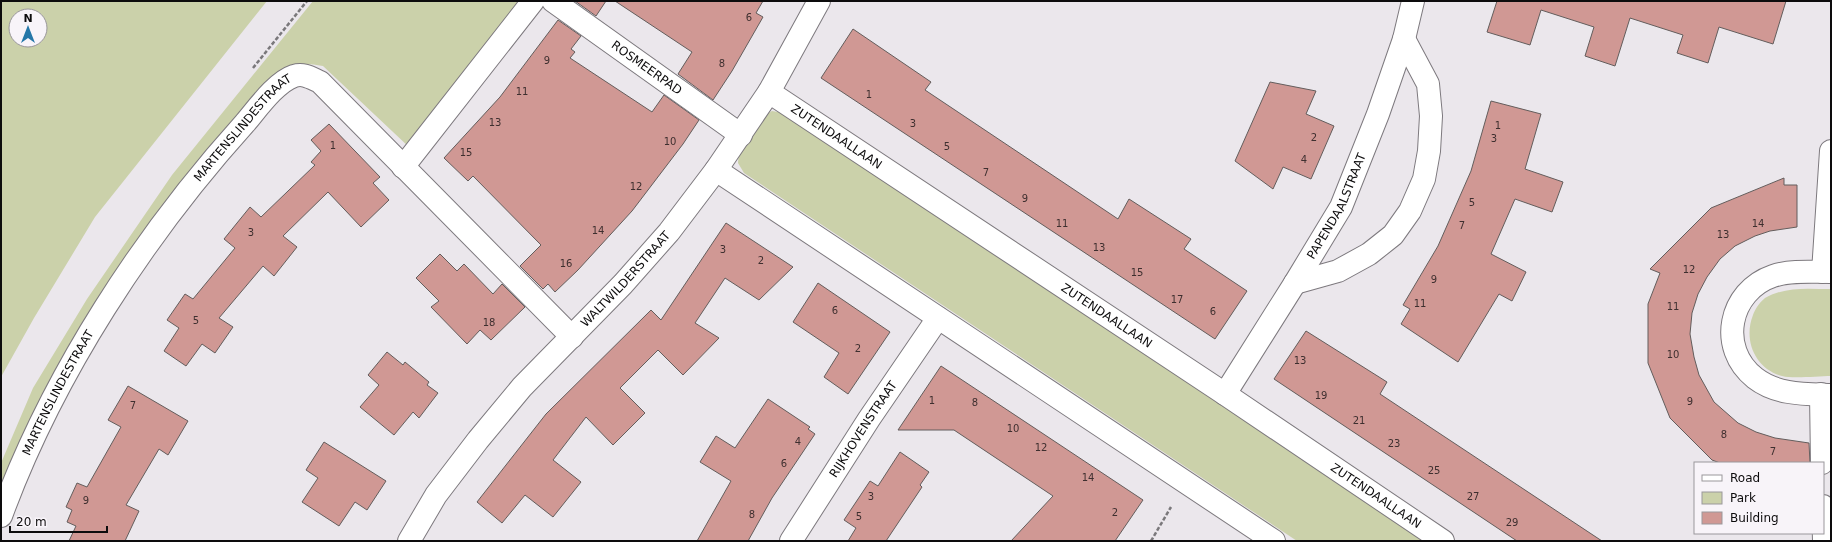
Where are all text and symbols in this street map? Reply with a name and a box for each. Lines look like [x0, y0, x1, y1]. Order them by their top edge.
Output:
north arrow [8, 8, 48, 48]
text: N [23, 12, 33, 25]
house number: 6 [746, 12, 752, 23]
street label: ROSMEERPAD [609, 38, 685, 98]
house number: 9 [544, 55, 550, 66]
house number: 8 [719, 58, 725, 69]
street label: MARTENSLINDESTRAAT [191, 71, 294, 184]
house number: 11 [516, 86, 528, 97]
house number: 1 [866, 89, 872, 100]
street label: ZUTENDAALLAAN [788, 102, 885, 172]
house number: 13 [489, 117, 501, 128]
house number: 3 [910, 118, 916, 129]
house number: 1 [1495, 120, 1501, 131]
house number: 2 [1311, 132, 1317, 143]
house number: 3 [1491, 133, 1497, 144]
house number: 10 [664, 136, 676, 147]
house number: 1 [330, 140, 336, 151]
house number: 5 [944, 141, 950, 152]
house number: 15 [460, 147, 472, 158]
street label: PAPENDAALSTRAAT [1304, 150, 1369, 262]
house number: 4 [1301, 154, 1307, 165]
house number: 7 [983, 167, 989, 178]
house number: 12 [630, 181, 642, 192]
house number: 9 [1022, 193, 1028, 204]
house number: 5 [1469, 197, 1475, 208]
house number: 11 [1056, 218, 1068, 229]
house number: 14 [1752, 218, 1764, 229]
house number: 7 [1459, 220, 1465, 231]
house number: 14 [592, 225, 604, 236]
house number: 3 [248, 227, 254, 238]
street label: WALTWILDERSTRAAT [578, 228, 674, 330]
house number: 13 [1717, 229, 1729, 240]
house number: 13 [1093, 242, 1105, 253]
house number: 3 [720, 244, 726, 255]
house number: 2 [758, 255, 764, 266]
house number: 16 [560, 258, 572, 269]
house number: 12 [1683, 264, 1695, 275]
house number: 15 [1131, 267, 1143, 278]
house number: 9 [1431, 274, 1437, 285]
street label: ZUTENDAALLAAN [1059, 280, 1155, 351]
house number: 17 [1171, 294, 1183, 305]
house number: 11 [1414, 298, 1426, 309]
house number: 11 [1667, 301, 1679, 312]
house number: 6 [832, 305, 838, 316]
house number: 6 [1210, 306, 1216, 317]
house number: 5 [193, 315, 199, 326]
house number: 18 [483, 317, 495, 328]
street label: MARTENSLINDESTRAAT [19, 327, 97, 458]
house number: 2 [855, 343, 861, 354]
house number: 10 [1667, 349, 1679, 360]
house number: 13 [1294, 355, 1306, 366]
street label: RIJKHOVENSTRAAT [826, 378, 900, 480]
house number: 19 [1315, 390, 1327, 401]
house number: 1 [929, 395, 935, 406]
house number: 9 [1687, 396, 1693, 407]
house number: 8 [972, 397, 978, 408]
house number: 7 [130, 400, 136, 411]
house number: 21 [1353, 415, 1365, 426]
house number: 10 [1007, 423, 1019, 434]
house number: 8 [1721, 429, 1727, 440]
house number: 4 [795, 436, 801, 447]
house number: 23 [1388, 438, 1400, 449]
house number: 12 [1035, 442, 1047, 453]
house number: 7 [1770, 446, 1776, 457]
house number: 6 [781, 458, 787, 469]
street label: ZUTENDAALLAAN [1328, 460, 1424, 531]
legend [1694, 462, 1824, 534]
house number: 25 [1428, 465, 1440, 476]
text: Road [1730, 471, 1760, 485]
house number: 14 [1082, 472, 1094, 483]
house number: 3 [868, 491, 874, 502]
house number: 27 [1467, 491, 1479, 502]
text: Park [1730, 491, 1756, 505]
house number: 9 [83, 495, 89, 506]
house number: 2 [1112, 507, 1118, 518]
scale bar [10, 508, 107, 534]
house number: 8 [749, 509, 755, 520]
house number: 5 [856, 511, 862, 522]
text: Building [1730, 511, 1779, 525]
text: 20 m [16, 515, 47, 529]
house number: 29 [1506, 517, 1518, 528]

